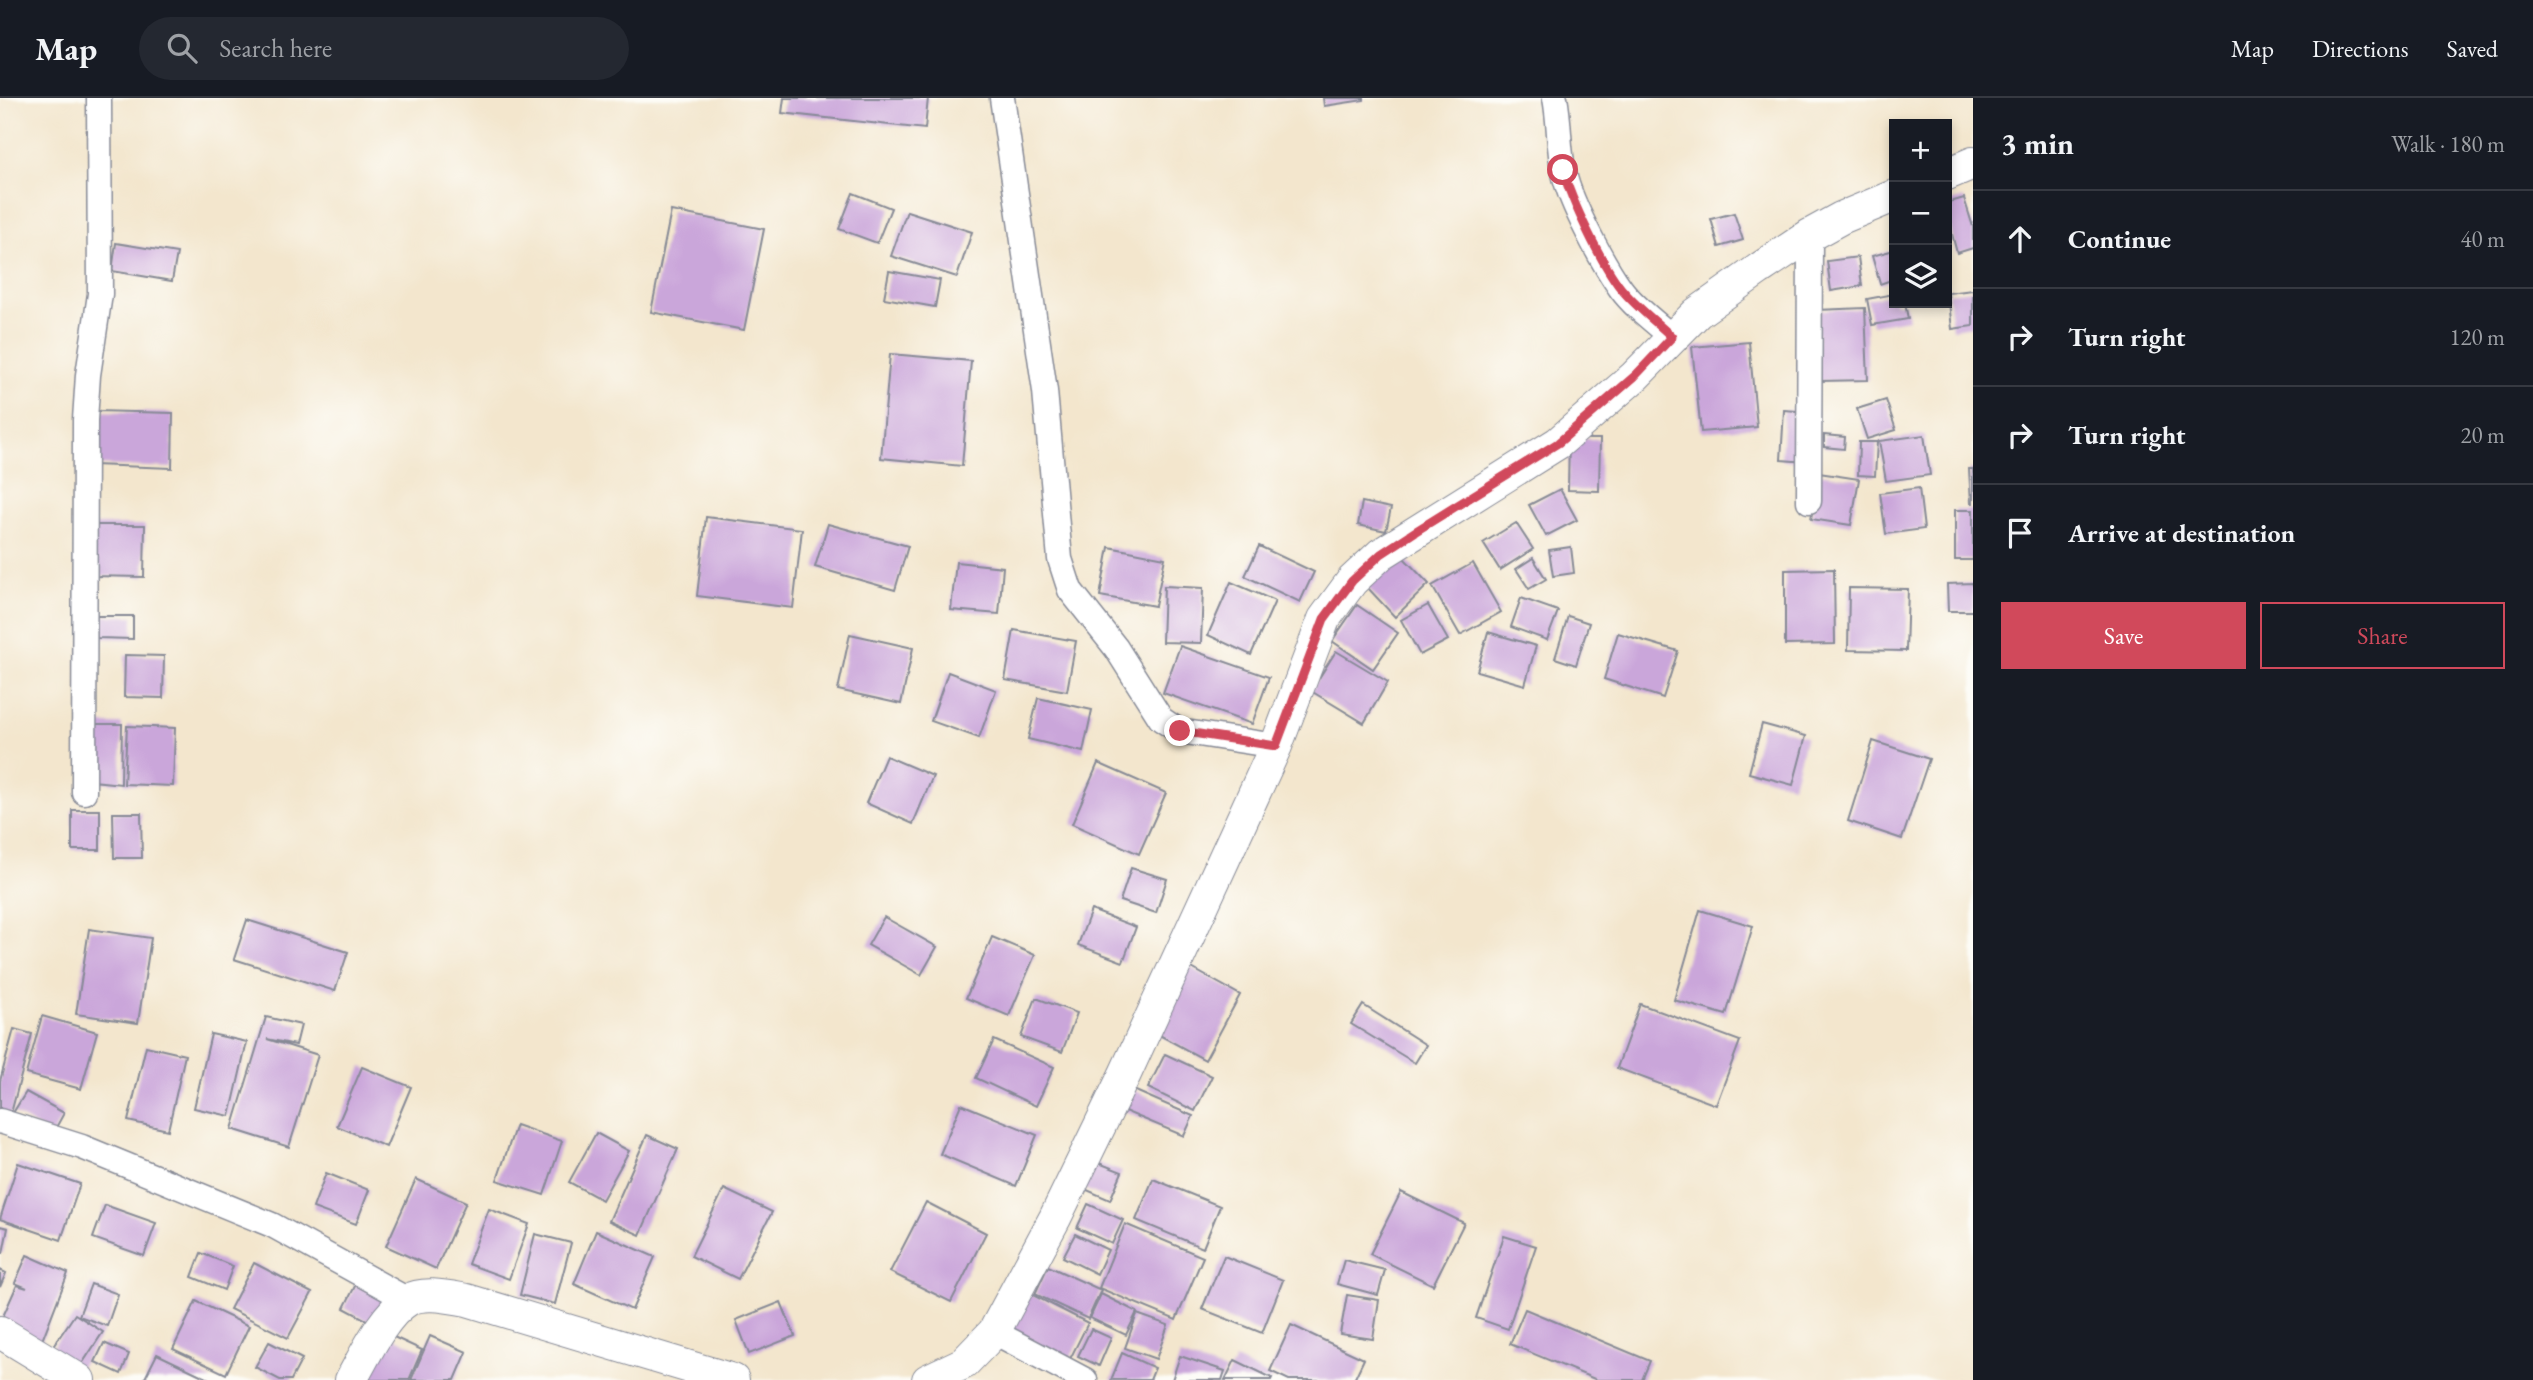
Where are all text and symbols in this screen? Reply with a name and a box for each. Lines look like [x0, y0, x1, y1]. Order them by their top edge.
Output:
search box [139, 17, 629, 80]
text: Map [35, 27, 97, 70]
icon: search [163, 29, 201, 67]
text: Search here [219, 31, 332, 65]
text: Map [2231, 33, 2274, 64]
text: Directions [2312, 33, 2409, 64]
text: Saved [2447, 33, 2498, 64]
map controls [1889, 119, 1952, 308]
button: + [1889, 119, 1952, 182]
text: 3 min [2001, 124, 2074, 163]
text: Walk · 180 m [2391, 129, 2505, 159]
route start [1547, 154, 1578, 185]
button: − [1889, 182, 1952, 245]
icon: ahead [2001, 220, 2039, 258]
text: Continue [2068, 222, 2171, 256]
text: 40 m [2460, 224, 2505, 254]
button: layers [1889, 245, 1952, 308]
icon: right [2001, 318, 2039, 356]
text: Turn right [2068, 320, 2186, 354]
text: 120 m [2449, 322, 2505, 352]
icon: right [2001, 416, 2039, 454]
text: Turn right [2068, 418, 2186, 452]
text: 20 m [2460, 420, 2505, 450]
icon: arrive [2001, 514, 2039, 552]
text: Arrive at destination [2068, 516, 2295, 550]
button: Save [2001, 602, 2246, 669]
button: Share [2260, 602, 2505, 669]
route end [1164, 715, 1195, 746]

